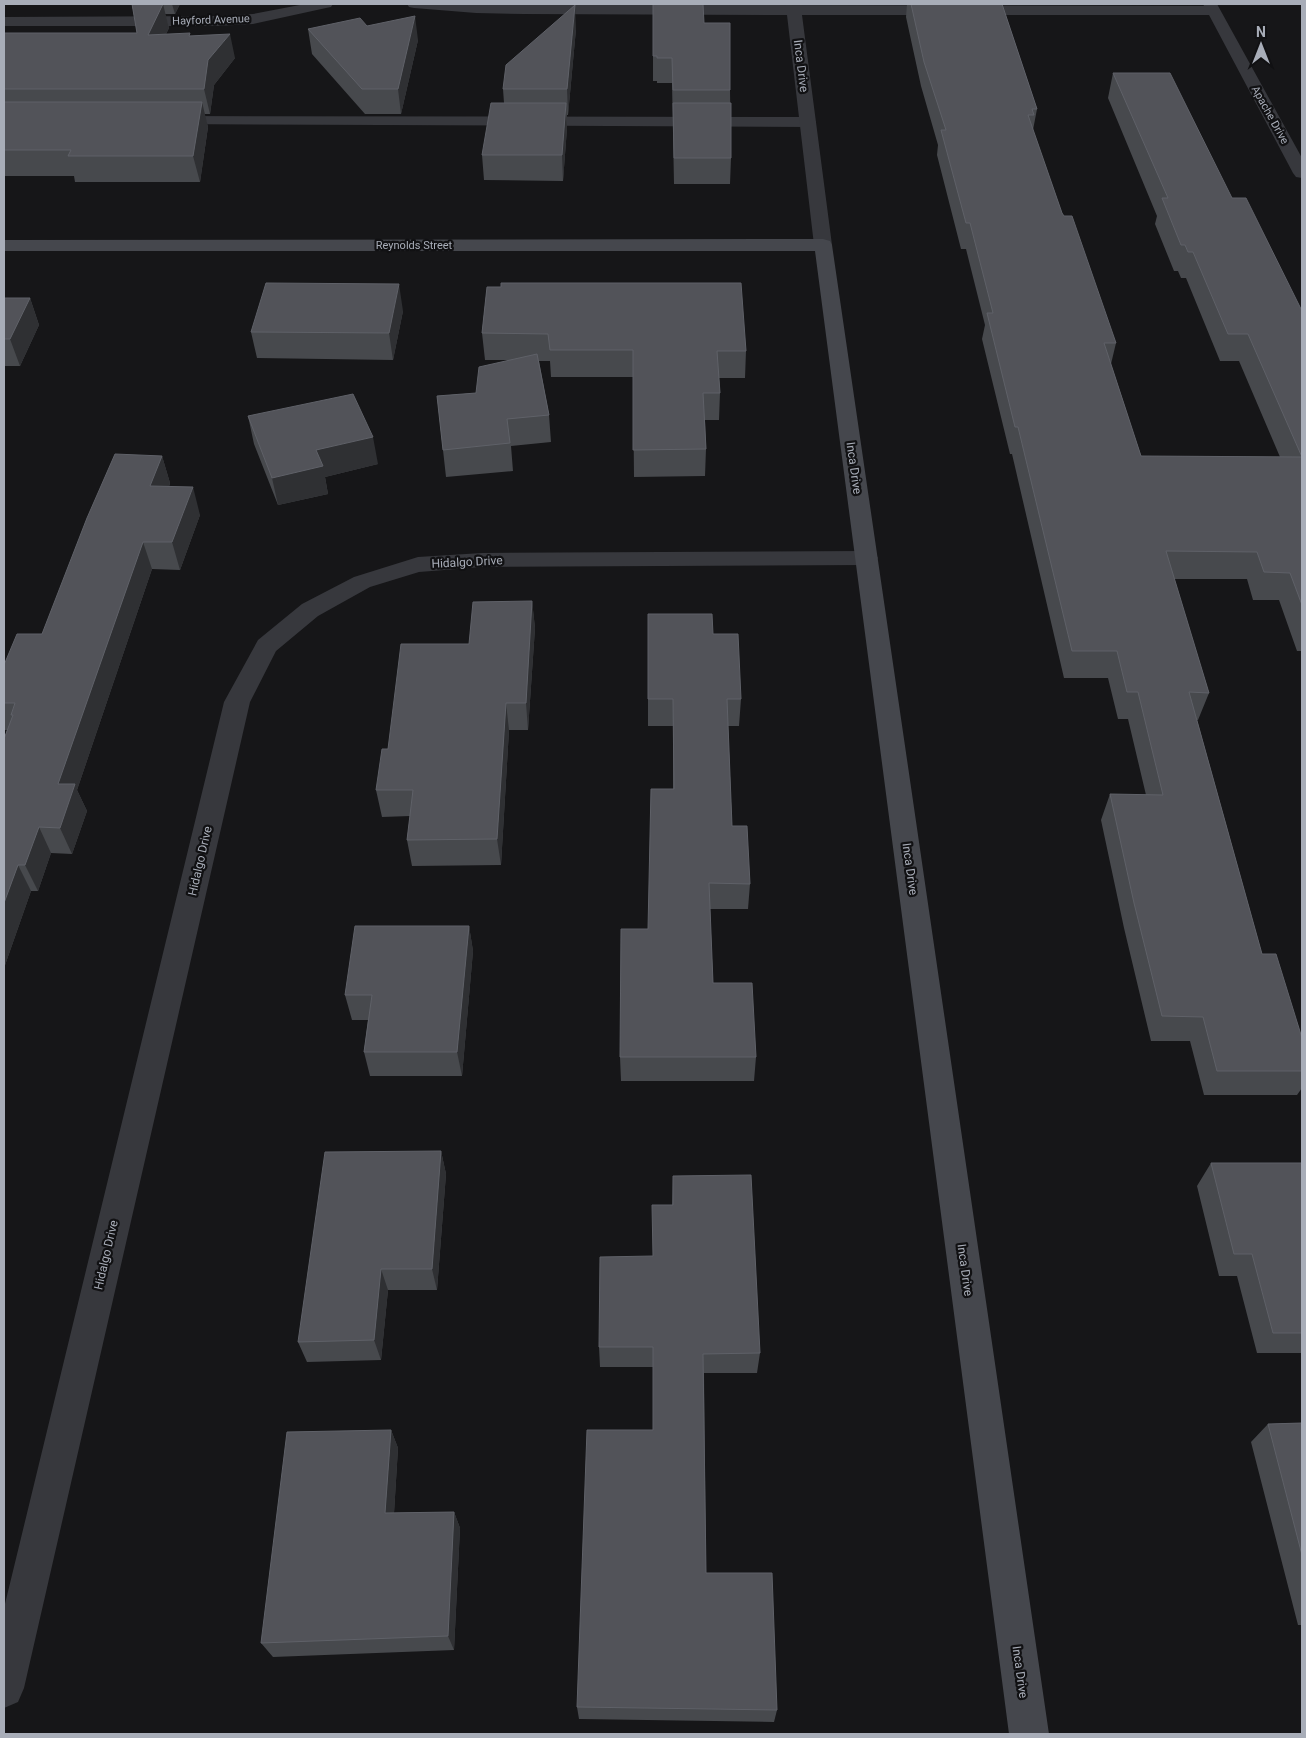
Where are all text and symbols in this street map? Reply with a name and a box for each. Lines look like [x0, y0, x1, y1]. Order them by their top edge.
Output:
street label: Hayford Avenue [172, 12, 250, 28]
north arrow [1236, 20, 1286, 70]
text: N [1256, 24, 1266, 40]
street label: Inca Drive [791, 39, 811, 93]
street label: Apache Drive [1249, 84, 1291, 146]
street label: Reynolds Street [376, 239, 453, 252]
street label: Inca Drive [843, 441, 865, 495]
street label: Hidalgo Drive [431, 553, 503, 571]
street label: Hidalgo Drive [185, 825, 215, 897]
street label: Inca Drive [899, 842, 921, 896]
street label: Hidalgo Drive [91, 1219, 121, 1291]
street label: Inca Drive [954, 1243, 976, 1297]
street label: Inca Drive [1009, 1645, 1031, 1699]

